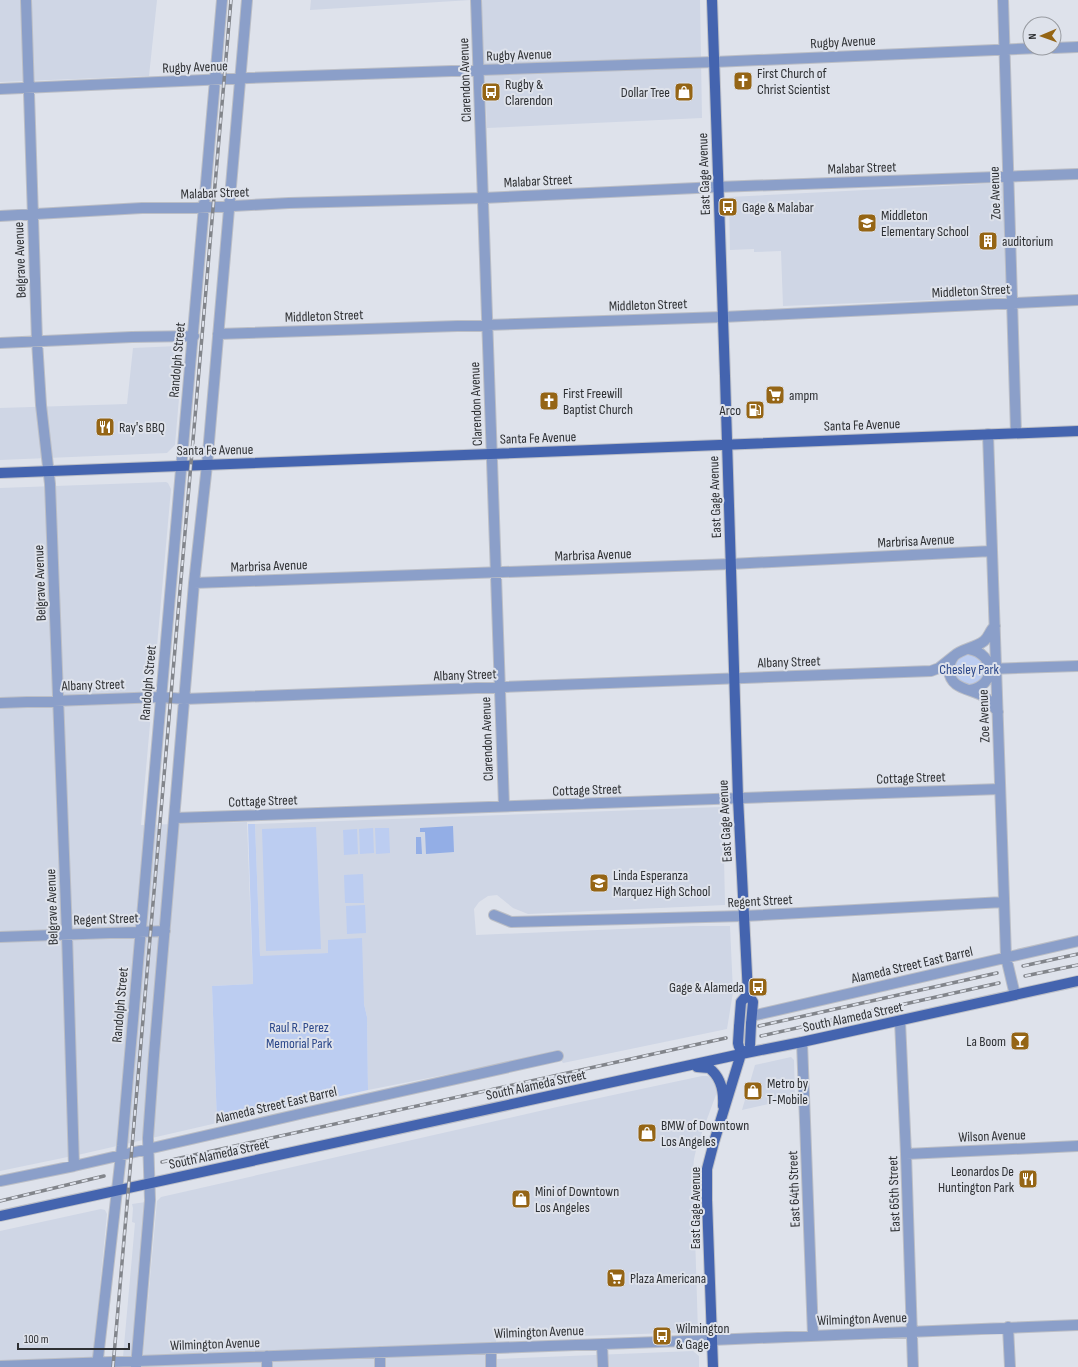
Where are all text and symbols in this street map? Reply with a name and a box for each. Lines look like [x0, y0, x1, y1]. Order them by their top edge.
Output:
north arrow [1022, 16, 1062, 56]
street label: Rugby Avenue [810, 32, 876, 52]
text: N [1026, 33, 1039, 39]
street label: Clarendon Avenue [455, 38, 475, 122]
street label: Rugby Avenue [486, 45, 552, 65]
street label: Rugby Avenue [162, 57, 228, 77]
place label: First Church of Christ Scientist [757, 65, 830, 98]
church icon: First Church of Christ Scientist [732, 70, 754, 92]
place label: Rugby & Clarendon [505, 76, 553, 109]
bus stop icon: Rugby & Clarendon [480, 81, 502, 103]
shop icon: Dollar Tree [673, 81, 695, 103]
place label: Dollar Tree [621, 84, 670, 101]
street label: East Gage Avenue [694, 133, 714, 215]
street label: Malabar Street [827, 158, 897, 178]
street label: Zoe Avenue [986, 166, 1004, 220]
street label: Malabar Street [503, 171, 573, 191]
street label: Malabar Street [180, 183, 250, 203]
bus stop icon: Gage & Malabar [717, 196, 739, 218]
place label: Gage & Malabar [742, 199, 814, 216]
place label: Middleton Elementary School [881, 207, 969, 240]
school or university icon: Middleton Elementary School [856, 212, 878, 234]
street label: Belgrave Avenue [10, 221, 30, 299]
building icon: auditorium [977, 230, 999, 252]
place label: auditorium [1002, 233, 1053, 250]
street label: Middleton Street [931, 280, 1011, 302]
street label: Middleton Street [608, 295, 688, 315]
street label: Middleton Street [284, 306, 364, 326]
street label: Randolph Street [165, 322, 189, 398]
street label: Clarendon Avenue [466, 362, 486, 446]
supermarket icon: ampm [764, 384, 786, 406]
place label: First Freewill Baptist Church [563, 385, 633, 418]
place label: ampm [789, 387, 818, 404]
church icon: First Freewill Baptist Church [538, 390, 560, 412]
fuel station icon: Arco [744, 399, 766, 421]
place label: Arco [719, 402, 741, 419]
street label: Santa Fe Avenue [823, 415, 901, 435]
restaurant icon: Ray's BBQ [94, 416, 116, 438]
place label: Ray's BBQ [119, 419, 165, 436]
street label: Santa Fe Avenue [499, 428, 577, 448]
street label: Santa Fe Avenue [177, 441, 253, 459]
street label: East Gage Avenue [705, 456, 725, 538]
street label: Marbrisa Avenue [877, 530, 955, 552]
street label: Belgrave Avenue [30, 544, 50, 622]
street label: Marbrisa Avenue [554, 545, 632, 565]
street label: Marbrisa Avenue [230, 556, 308, 576]
street label: Randolph Street [136, 645, 160, 721]
street label: Albany Street [756, 652, 821, 672]
park label: Chesley Park [939, 661, 999, 678]
street label: Albany Street [432, 665, 497, 685]
street label: Albany Street [60, 675, 125, 695]
street label: Zoe Avenue [975, 689, 993, 743]
street label: Clarendon Avenue [477, 697, 497, 781]
street label: Cottage Street [876, 768, 946, 788]
street label: East Gage Avenue [714, 779, 736, 863]
street label: Cottage Street [552, 780, 622, 800]
street label: Cottage Street [228, 791, 298, 811]
place label: Linda Esperanza Marquez High School [613, 867, 710, 900]
street label: Belgrave Avenue [42, 868, 62, 946]
school or university icon: Linda Esperanza Marquez High School [588, 872, 610, 894]
street label: Regent Street [727, 891, 793, 911]
street label: Regent Street [73, 909, 139, 929]
street label: Alameda Street East Barrel [849, 943, 974, 987]
street label: Randolph Street [108, 967, 132, 1043]
bus stop icon: Gage & Alameda [747, 976, 769, 998]
place label: Gage & Alameda [669, 979, 744, 996]
street label: South Alameda Street [801, 998, 905, 1036]
park label: Raul R. Perez Memorial Park [266, 1019, 333, 1052]
bar icon: La Boom [1009, 1030, 1031, 1052]
place label: La Boom [966, 1033, 1006, 1050]
street label: South Alameda Street [484, 1066, 588, 1104]
place label: Metro by T-Mobile [767, 1075, 809, 1108]
shop icon: Metro by T-Mobile [742, 1080, 764, 1102]
street label: Alameda Street East Barrel [213, 1083, 338, 1127]
place label: BMW of Downtown Los Angeles [661, 1117, 749, 1150]
shop icon: BMW of Downtown Los Angeles [636, 1122, 658, 1144]
street label: Wilson Avenue [958, 1126, 1026, 1146]
street label: South Alameda Street [167, 1135, 271, 1173]
street label: East 64th Street [784, 1150, 804, 1228]
street label: East 65th Street [884, 1156, 904, 1232]
place label: Leonardos De Huntington Park [938, 1163, 1015, 1196]
street label: East Gage Avenue [687, 1167, 704, 1249]
restaurant icon: Leonardos De Huntington Park [1017, 1168, 1039, 1190]
place label: Mini of Downtown Los Angeles [535, 1183, 619, 1216]
shop icon: Mini of Downtown Los Angeles [510, 1188, 532, 1210]
supermarket icon: Plaza Americana [605, 1267, 627, 1289]
place label: Plaza Americana [630, 1270, 706, 1287]
street label: Wilmington Avenue [817, 1309, 907, 1329]
place label: Wilmington & Gage [676, 1320, 729, 1353]
street label: Wilmington Avenue [494, 1322, 584, 1342]
scale bar [18, 1325, 129, 1351]
bus stop icon: Wilmington & Gage [651, 1325, 673, 1347]
text: 100 m [24, 1332, 49, 1347]
street label: Wilmington Avenue [170, 1334, 260, 1354]

